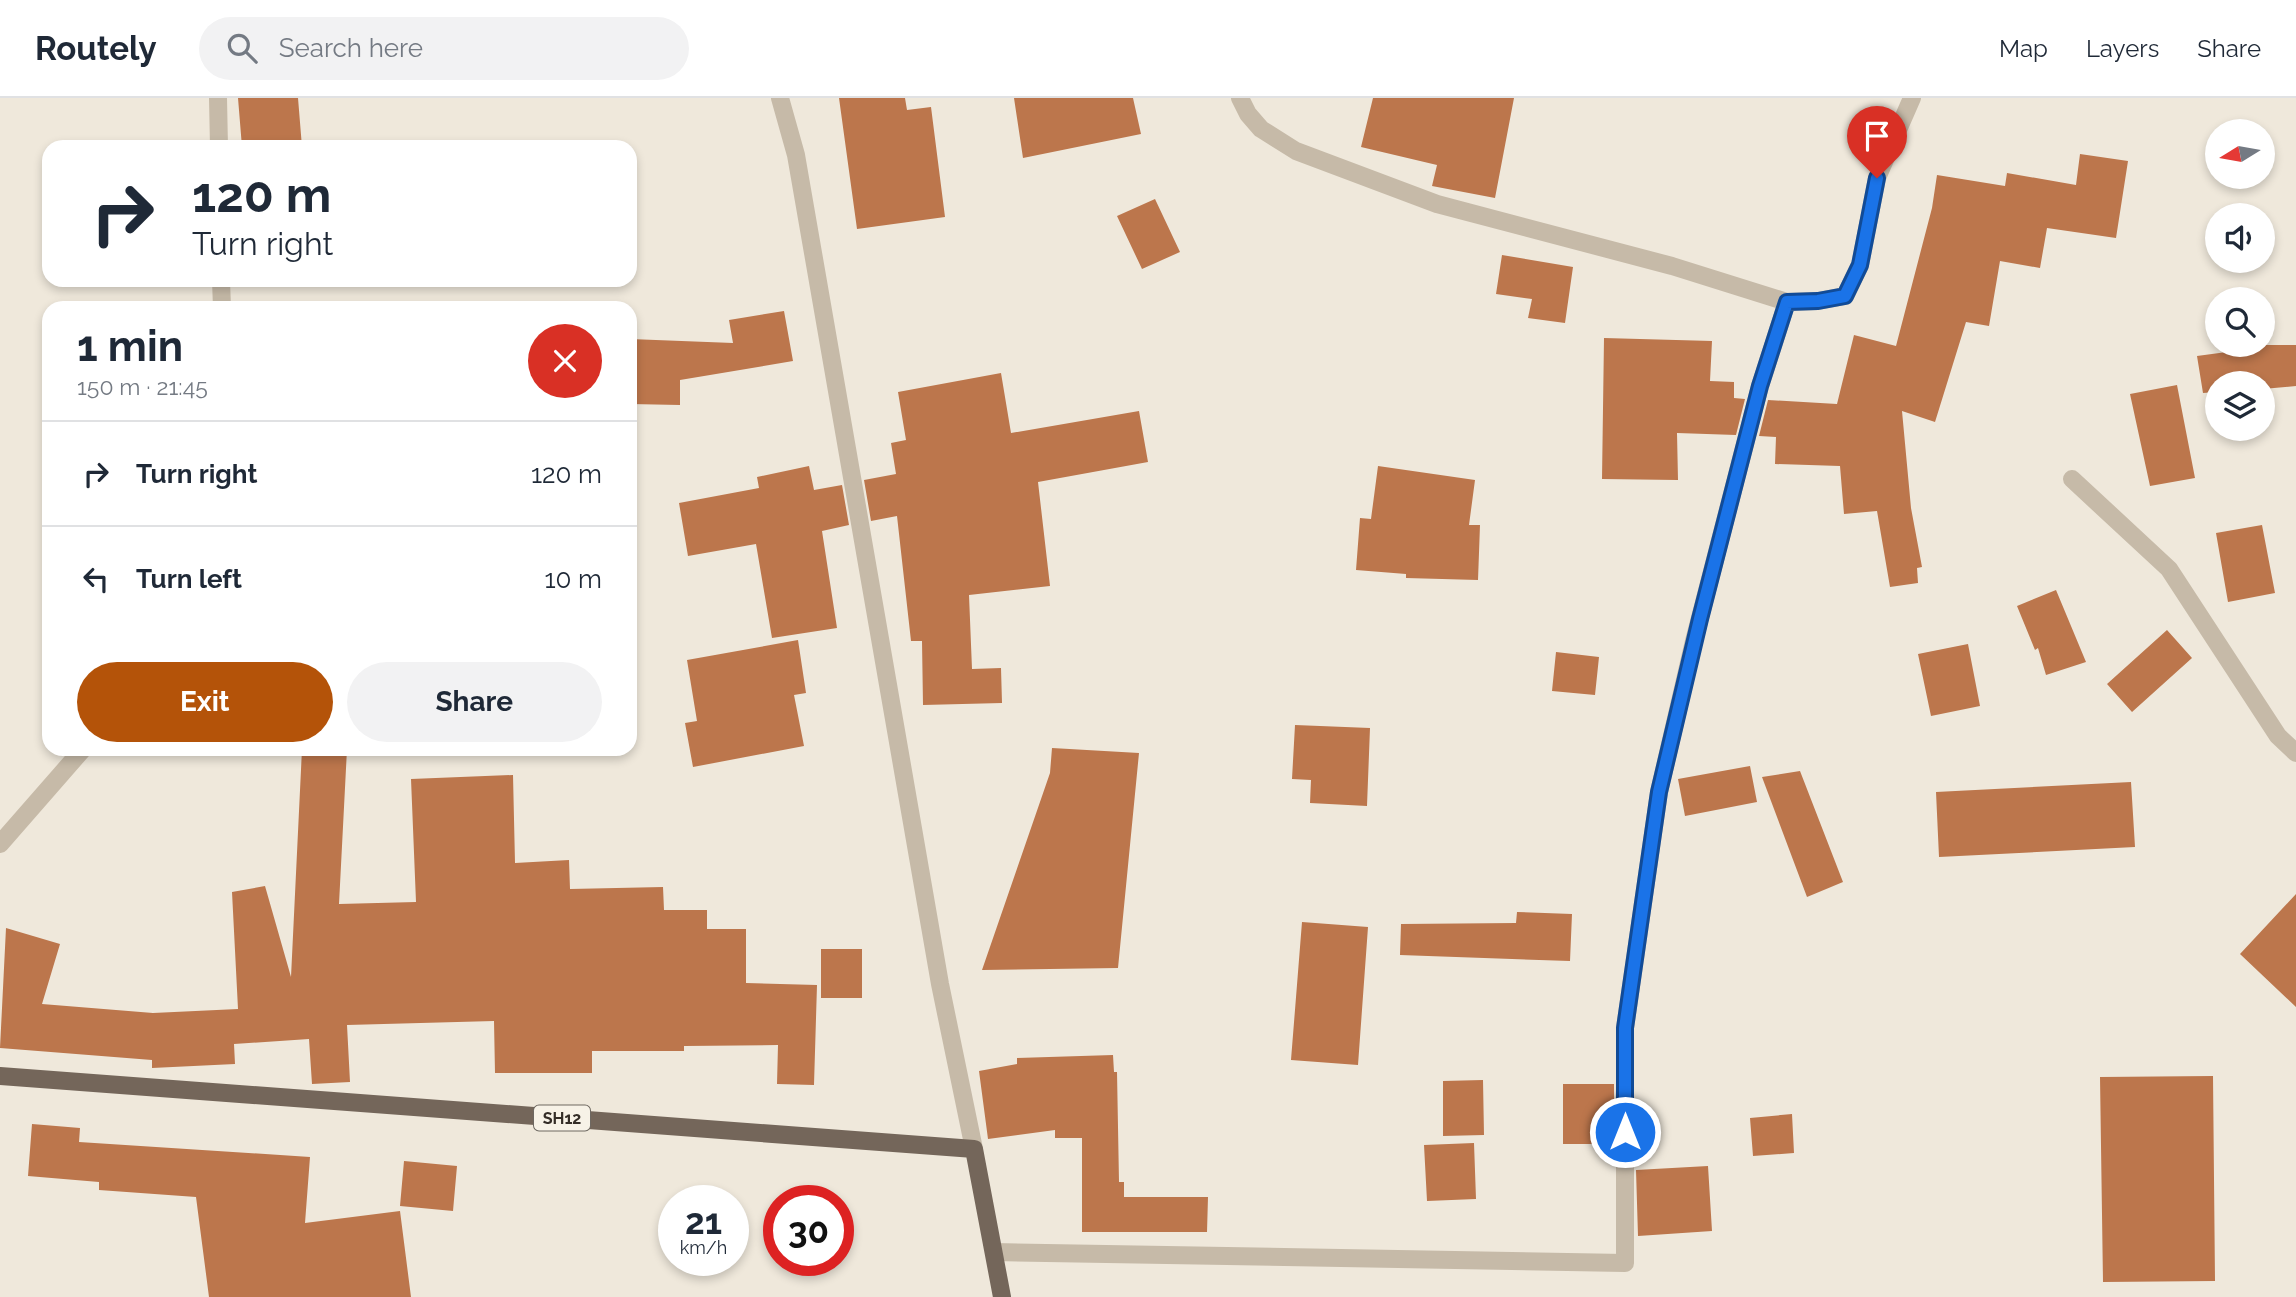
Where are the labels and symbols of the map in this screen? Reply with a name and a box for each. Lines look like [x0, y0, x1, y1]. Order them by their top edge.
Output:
pin [1847, 106, 1907, 178]
north arrow [2205, 119, 2275, 189]
position arrow [1588, 1095, 1662, 1169]
road number: SH12 [534, 1106, 590, 1130]
speed limit sign: 30 [763, 1185, 854, 1276]

